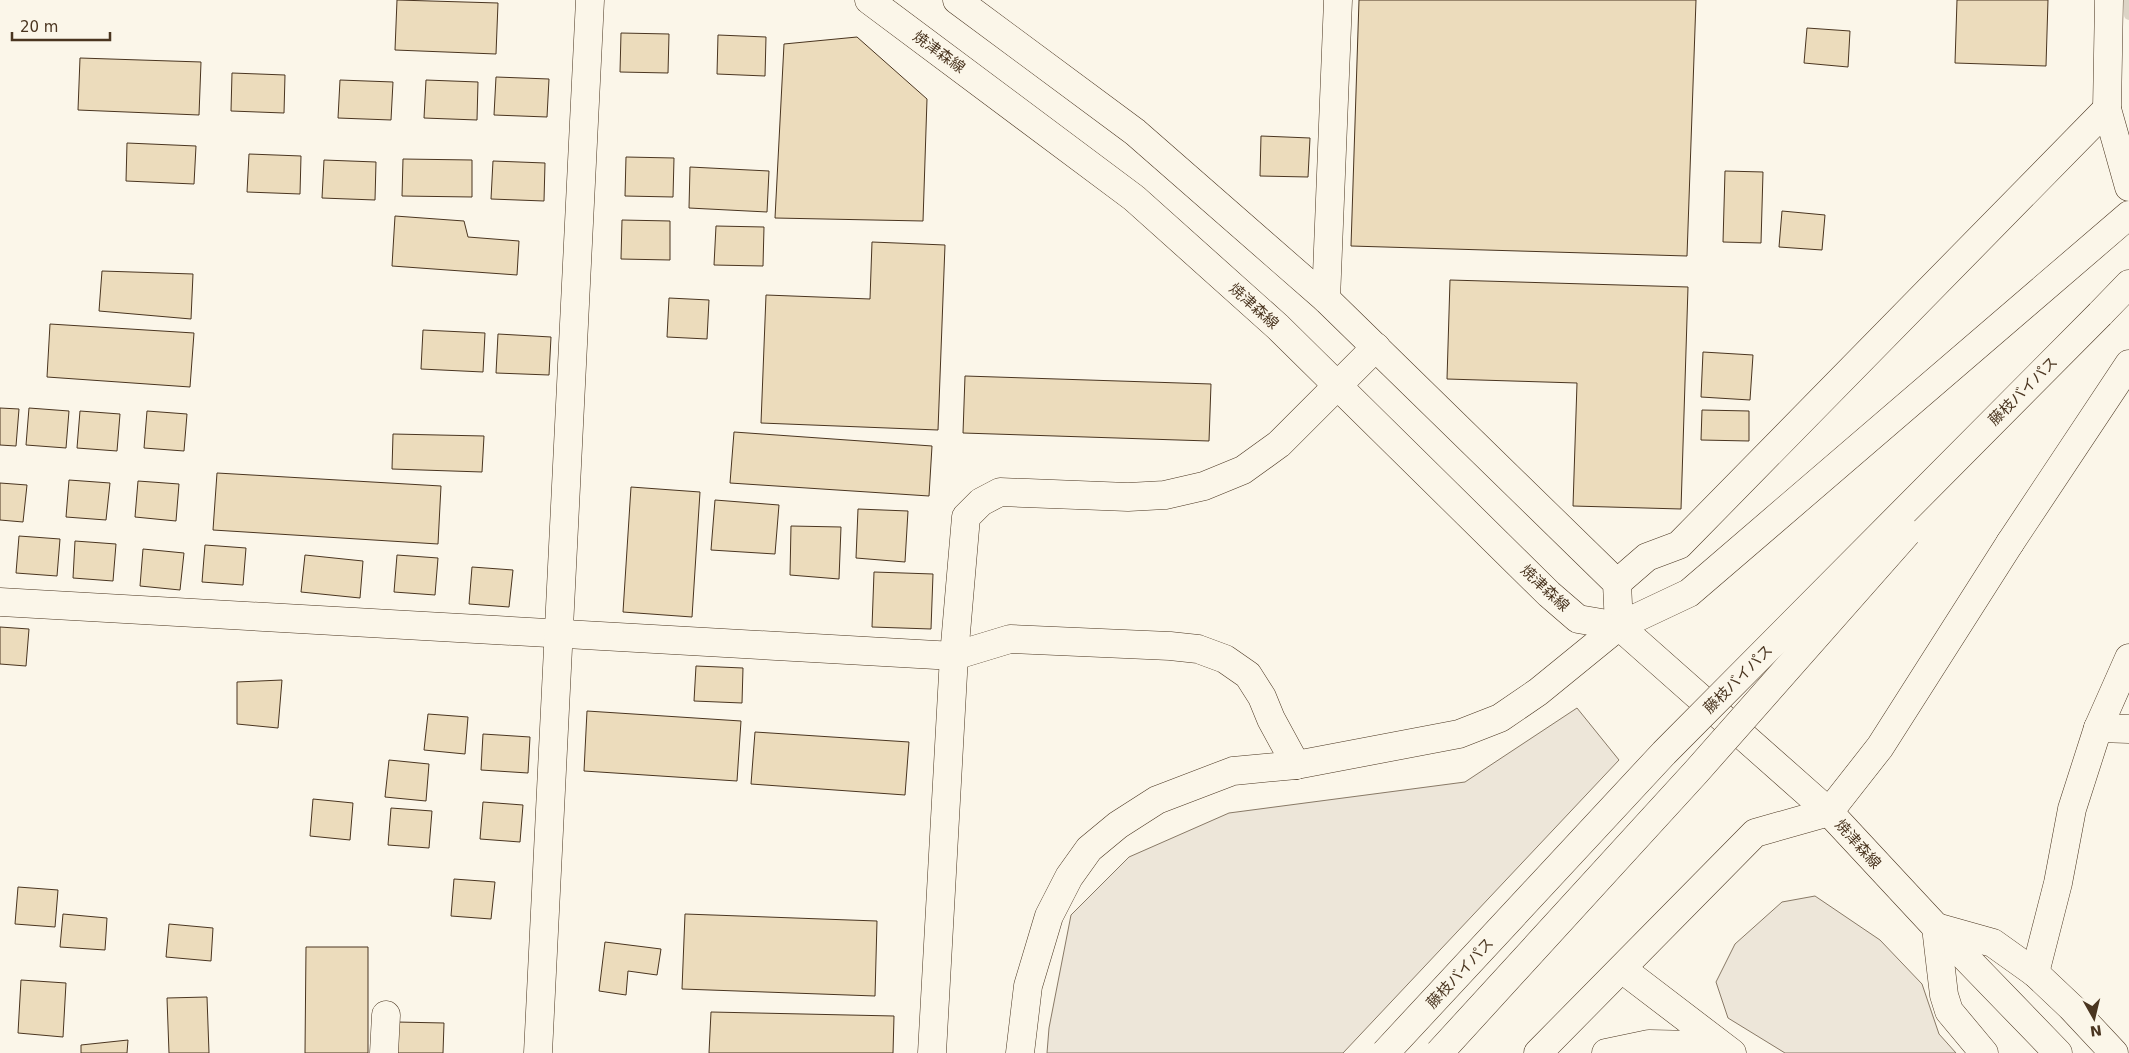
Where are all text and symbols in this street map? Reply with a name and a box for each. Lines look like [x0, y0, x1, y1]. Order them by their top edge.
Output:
scale bar [12, 10, 110, 42]
text: 20 m [20, 18, 58, 36]
street label: 焼津森線 [909, 27, 969, 77]
street label: 焼津森線 [1226, 279, 1282, 333]
street label: 藤枝バイパス [1985, 353, 2061, 429]
street label: 焼津森線 [1517, 561, 1573, 615]
street label: 藤枝バイパス [1700, 641, 1776, 717]
street label: 焼津森線 [1831, 816, 1885, 872]
street label: 藤枝バイパス [1423, 934, 1497, 1012]
north arrow [2069, 993, 2119, 1043]
text: N [2089, 1022, 2103, 1040]

